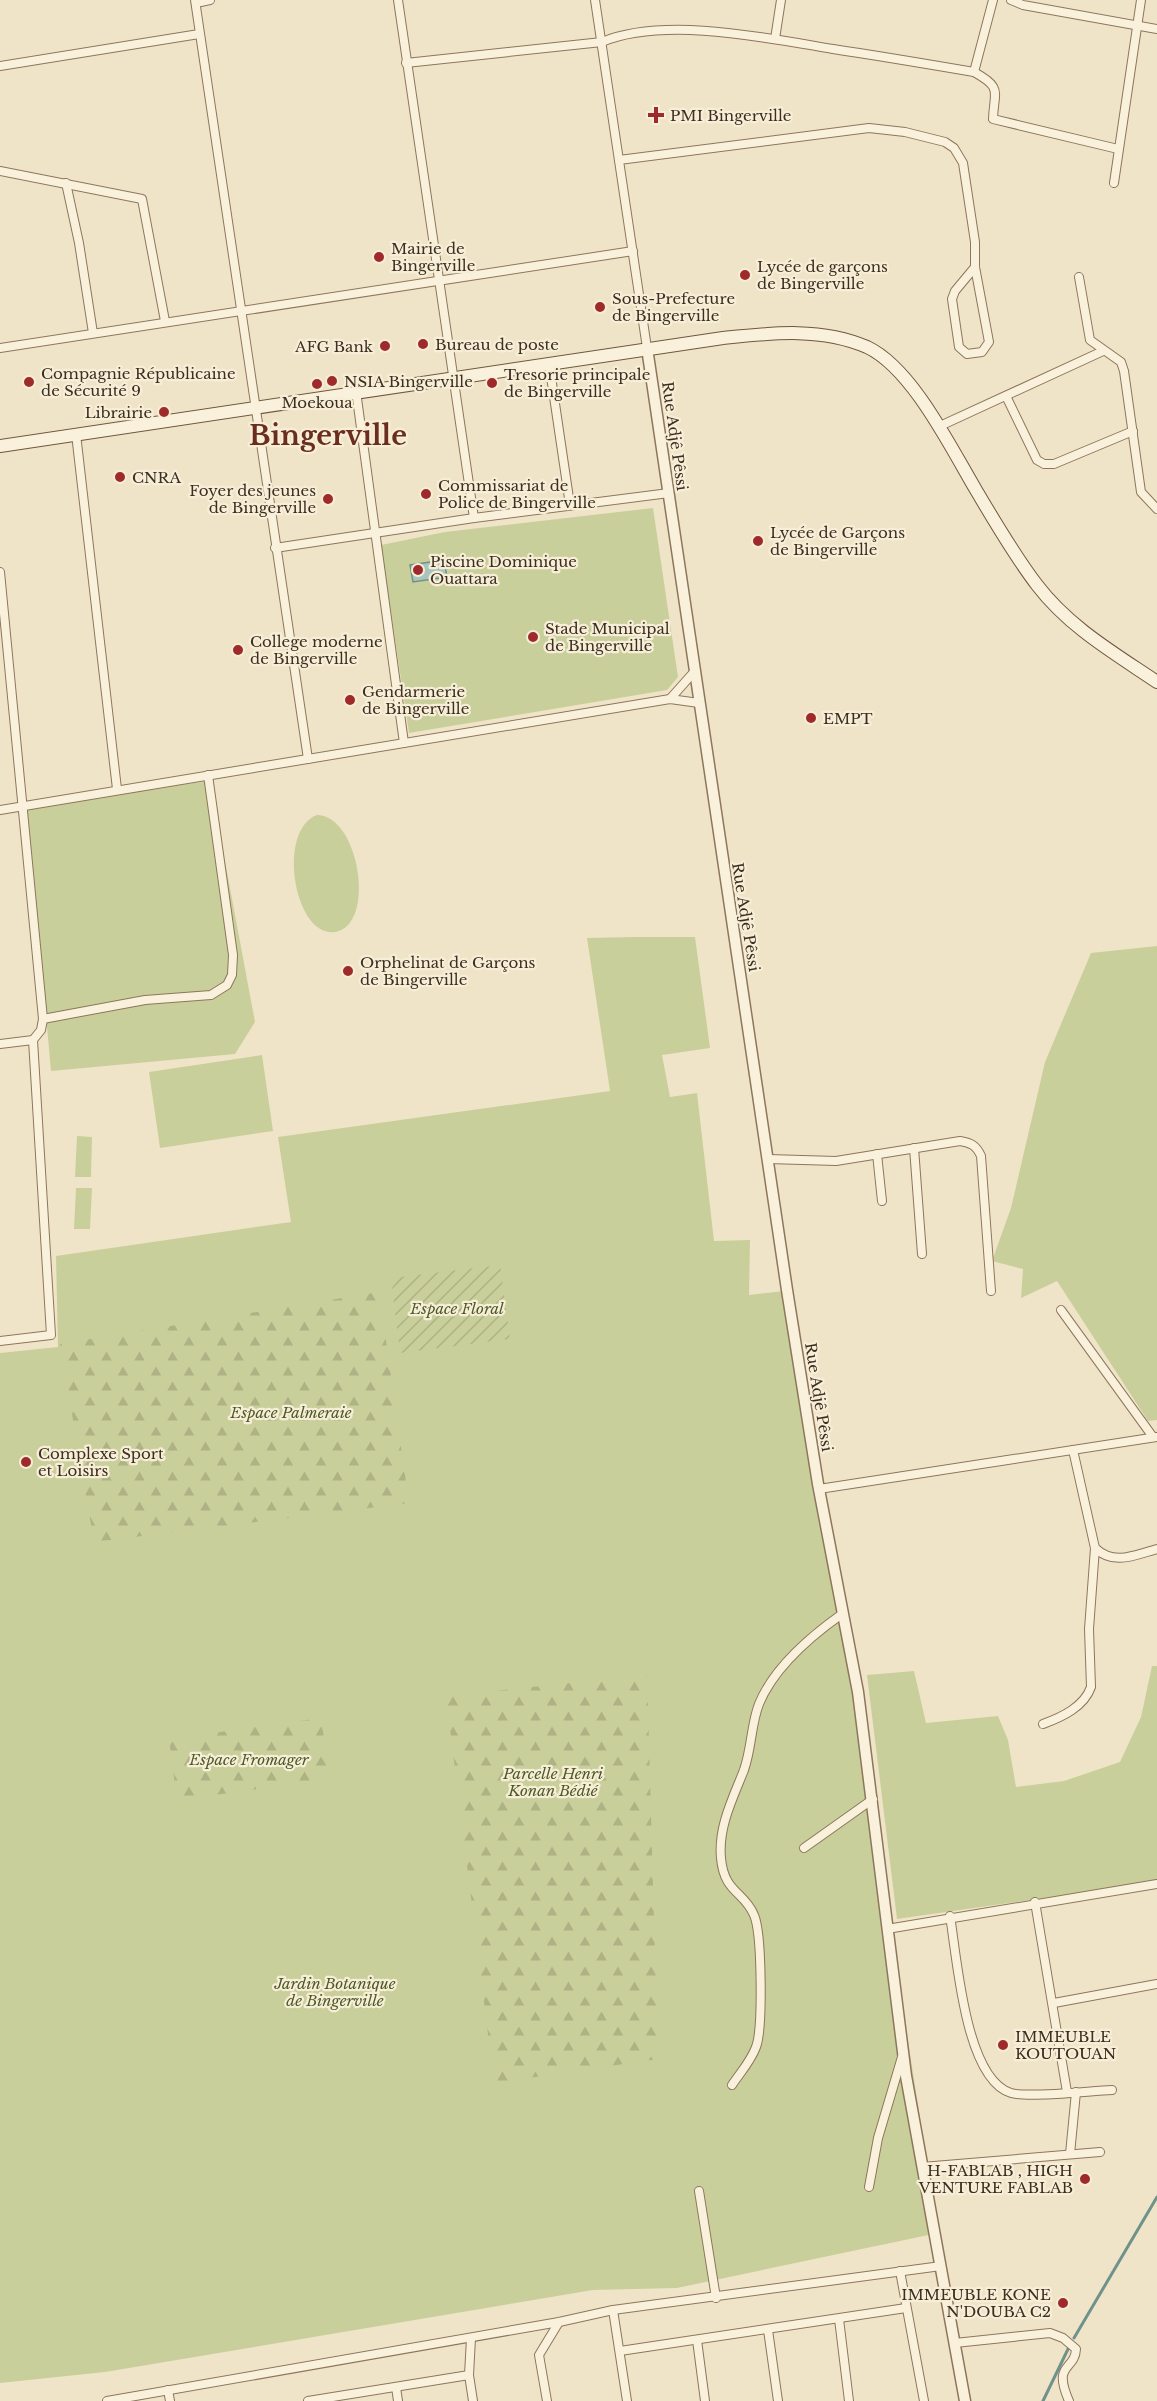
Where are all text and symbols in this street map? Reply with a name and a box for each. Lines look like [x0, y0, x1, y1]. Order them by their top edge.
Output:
marker: PMI Bingerville [647, 106, 665, 124]
place label: PMI Bingerville [670, 106, 791, 125]
place label: Mairie de Bingerville [391, 239, 475, 275]
marker: Mairie de Bingerville [372, 250, 386, 264]
place label: Lycée de garçons de Bingerville [757, 257, 888, 293]
marker: Lycée de garçons de Bingerville [738, 268, 752, 282]
place label: Sous-Prefecture de Bingerville [612, 289, 735, 325]
marker: Sous-Prefecture de Bingerville [593, 300, 607, 314]
place label: Bureau de poste [435, 335, 559, 354]
place label: AFG Bank [294, 337, 374, 356]
marker: Bureau de poste [416, 337, 430, 351]
marker: AFG Bank [378, 339, 392, 353]
place label: Compagnie Républicaine de Sécurité 9 [41, 364, 236, 400]
place label: Tresorie principale de Bingerville [504, 365, 650, 401]
place label: NSIA Bingerville [344, 372, 473, 391]
marker: NSIA Bingerville [325, 374, 339, 388]
marker: Compagnie Républicaine de Sécurité 9 [22, 375, 36, 389]
marker: Tresorie principale de Bingerville [485, 376, 499, 390]
marker: Moekoua [310, 377, 324, 391]
street label: Rue Adjê Pêssi [658, 380, 692, 492]
place label: Moekoua [281, 393, 353, 412]
place label: Librairie [85, 403, 152, 422]
marker: Librairie [157, 405, 171, 419]
district label: Bingerville [249, 419, 407, 452]
place label: CNRA [132, 468, 181, 487]
marker: CNRA [113, 470, 127, 484]
place label: Commissariat de Police de Bingerville [438, 476, 596, 512]
place label: Foyer des jeunes de Bingerville [189, 481, 316, 517]
marker: Commissariat de Police de Bingerville [419, 487, 433, 501]
marker: Foyer des jeunes de Bingerville [321, 492, 335, 506]
place label: Lycée de Garçons de Bingerville [770, 523, 905, 559]
marker: Lycée de Garçons de Bingerville [751, 534, 765, 548]
place label: Piscine Dominique Ouattara [430, 552, 577, 588]
marker: Piscine Dominique Ouattara [411, 563, 425, 577]
place label: Stade Municipal de Bingerville [545, 619, 670, 655]
marker: Stade Municipal de Bingerville [526, 630, 540, 644]
place label: College moderne de Bingerville [250, 632, 383, 668]
marker: College moderne de Bingerville [231, 643, 245, 657]
place label: Gendarmerie de Bingerville [362, 682, 469, 718]
marker: Gendarmerie de Bingerville [343, 693, 357, 707]
place label: EMPT [823, 709, 873, 728]
marker: EMPT [804, 711, 818, 725]
street label: Rue Adjê Pêssi [728, 861, 764, 973]
place label: Orphelinat de Garçons de Bingerville [360, 953, 536, 989]
marker: Orphelinat de Garçons de Bingerville [341, 964, 355, 978]
park label: Espace Floral [409, 1299, 504, 1318]
street label: Rue Adjê Pêssi [801, 1341, 837, 1453]
park label: Espace Palmeraie [229, 1403, 352, 1422]
place label: Complexe Sport et Loisirs [38, 1444, 164, 1480]
marker: Complexe Sport et Loisirs [19, 1455, 33, 1469]
park label: Espace Fromager [188, 1750, 310, 1769]
park label: Parcelle Henri Konan Bédié [502, 1764, 604, 1800]
park label: Jardin Botanique de Bingerville [274, 1974, 396, 2010]
place label: IMMEUBLE KOUTOUAN [1015, 2027, 1116, 2063]
marker: IMMEUBLE KOUTOUAN [996, 2038, 1010, 2052]
place label: H-FABLAB , HIGH VENTURE FABLAB [918, 2161, 1073, 2197]
marker: H-FABLAB , HIGH VENTURE FABLAB [1078, 2172, 1092, 2186]
place label: IMMEUBLE KONE N'DOUBA C2 [901, 2285, 1051, 2321]
marker: IMMEUBLE KONE N'DOUBA C2 [1056, 2296, 1070, 2310]

